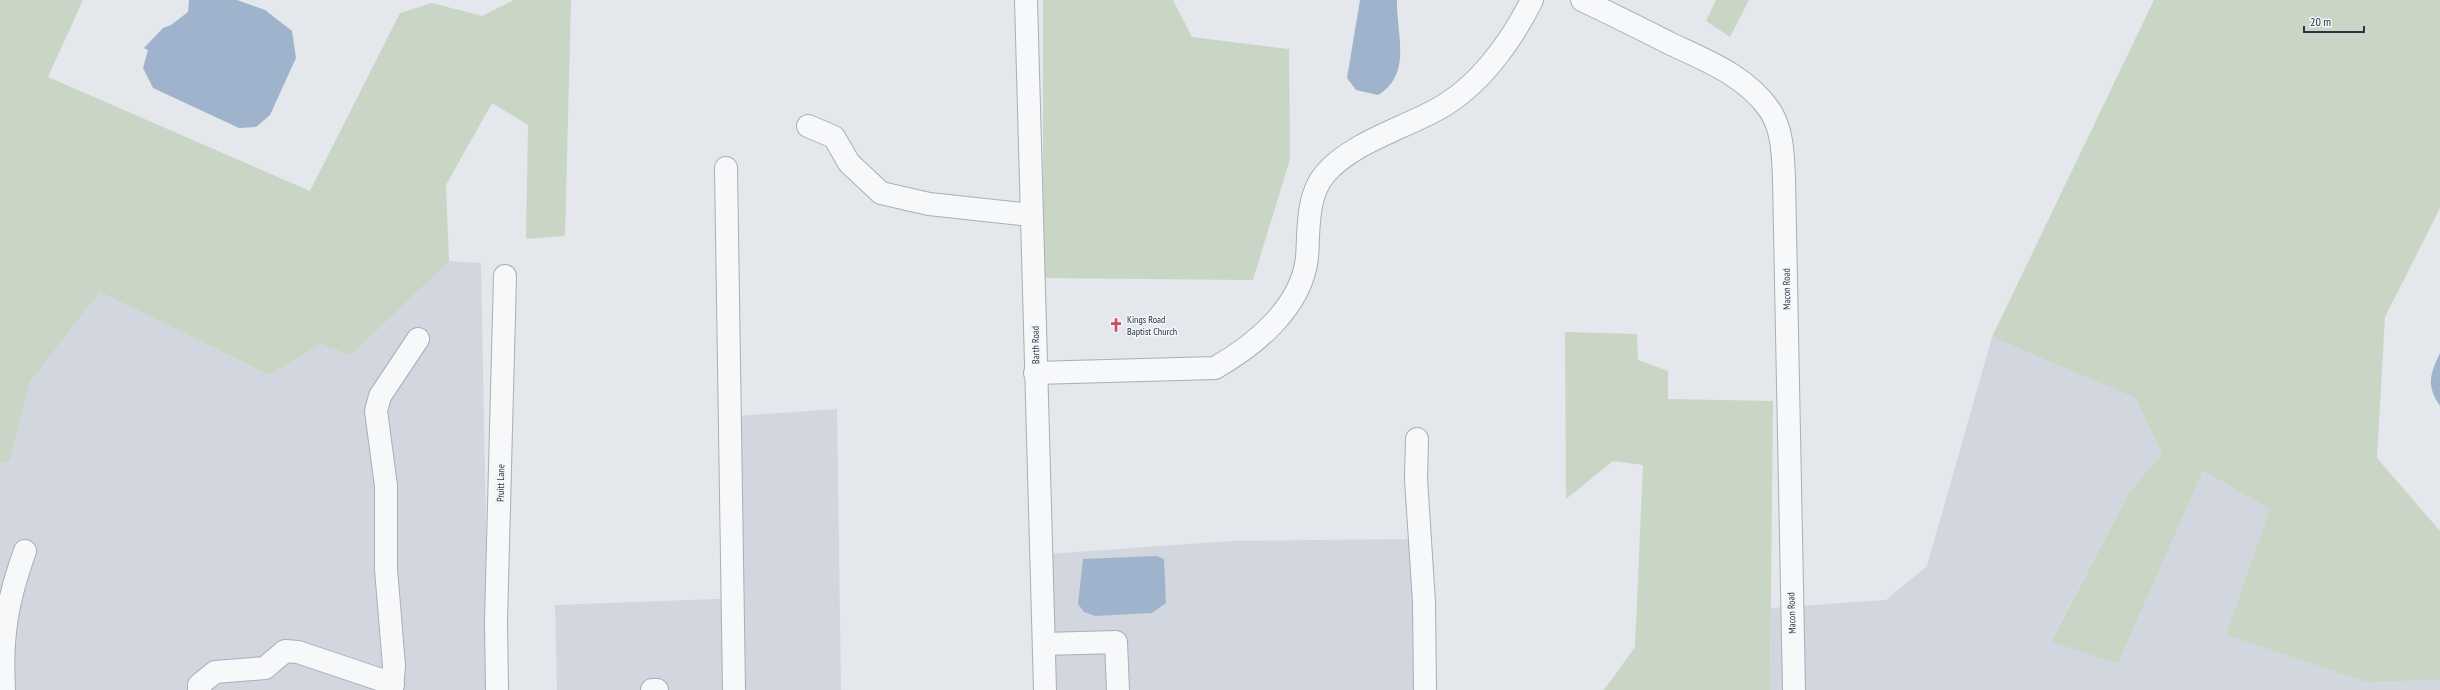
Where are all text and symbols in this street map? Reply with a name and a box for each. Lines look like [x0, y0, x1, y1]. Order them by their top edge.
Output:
scale bar [2304, 8, 2364, 34]
text: 20 m [2310, 14, 2331, 29]
street label: Macon Road [1780, 268, 1793, 310]
place label: Kings Road Baptist Church [1127, 313, 1177, 338]
church icon: Kings Road Baptist Church [1108, 317, 1124, 333]
street label: Barth Road [1029, 326, 1042, 364]
street label: Pruitt Lane [494, 464, 507, 502]
street label: Macon Road [1784, 592, 1799, 634]

